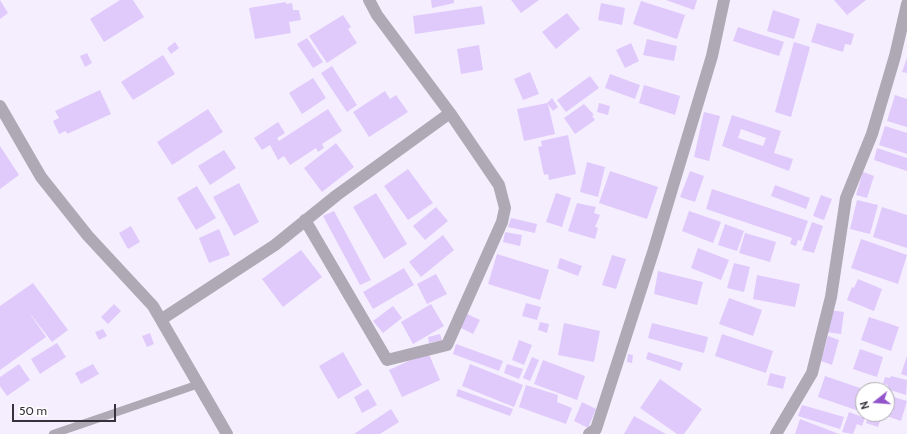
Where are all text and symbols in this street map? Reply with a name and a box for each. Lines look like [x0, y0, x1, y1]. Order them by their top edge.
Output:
north arrow [855, 382, 895, 422]
scale bar [14, 396, 118, 422]
text: N [857, 399, 872, 411]
text: 50 m [19, 403, 47, 418]

